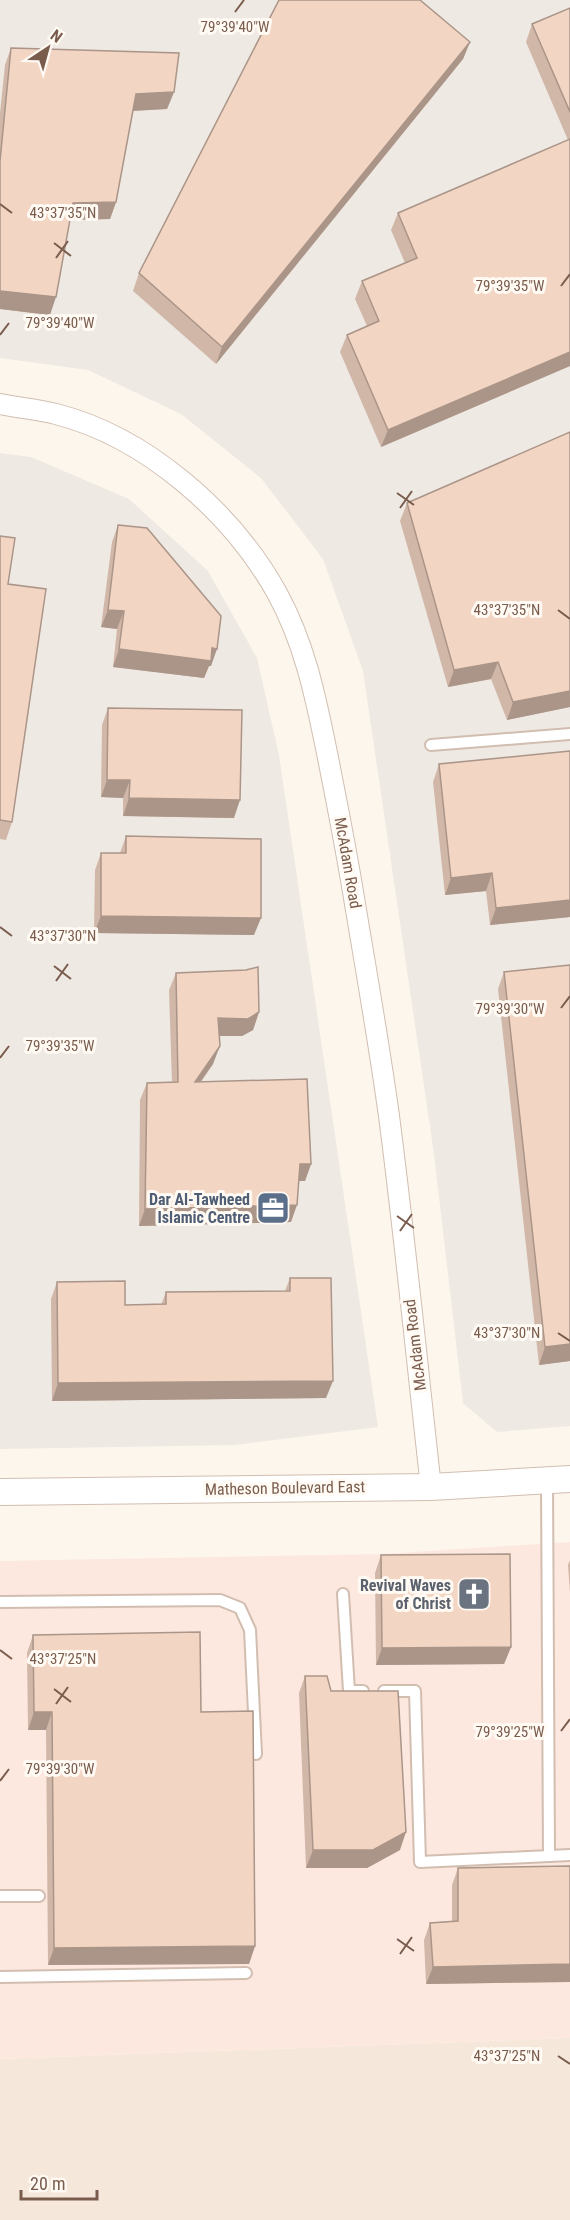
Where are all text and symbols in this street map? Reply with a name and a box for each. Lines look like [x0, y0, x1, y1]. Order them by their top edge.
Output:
north arrow [18, 18, 78, 78]
text: 79°39'40"W [201, 18, 270, 36]
text: N [47, 26, 66, 47]
text: 43°37'35"N [30, 204, 96, 222]
text: 79°39'35"W [476, 277, 545, 295]
text: 79°39'40"W [26, 314, 95, 332]
text: 43°37'35"N [474, 601, 540, 619]
street label: McAdam Road [331, 816, 365, 910]
text: 43°37'30"N [30, 927, 96, 945]
text: 79°39'30"W [476, 1000, 545, 1018]
text: 79°39'35"W [26, 1037, 95, 1055]
place label: Dar Al-Tawheed Islamic Centre [149, 1190, 250, 1227]
office icon: Dar Al-Tawheed Islamic Centre [255, 1190, 291, 1226]
street label: McAdam Road [400, 1298, 430, 1392]
text: 43°37'30"N [474, 1324, 540, 1342]
street label: Matheson Boulevard East [205, 1477, 366, 1499]
place label: Revival Waves of Christ [360, 1576, 451, 1613]
church icon: Revival Waves of Christ [456, 1576, 492, 1612]
text: 43°37'25"N [30, 1650, 96, 1668]
text: 79°39'25"W [476, 1723, 545, 1741]
text: 79°39'30"W [26, 1760, 95, 1778]
text: 43°37'25"N [474, 2047, 540, 2065]
scale bar [21, 2163, 98, 2201]
text: 20 m [30, 2173, 65, 2194]

